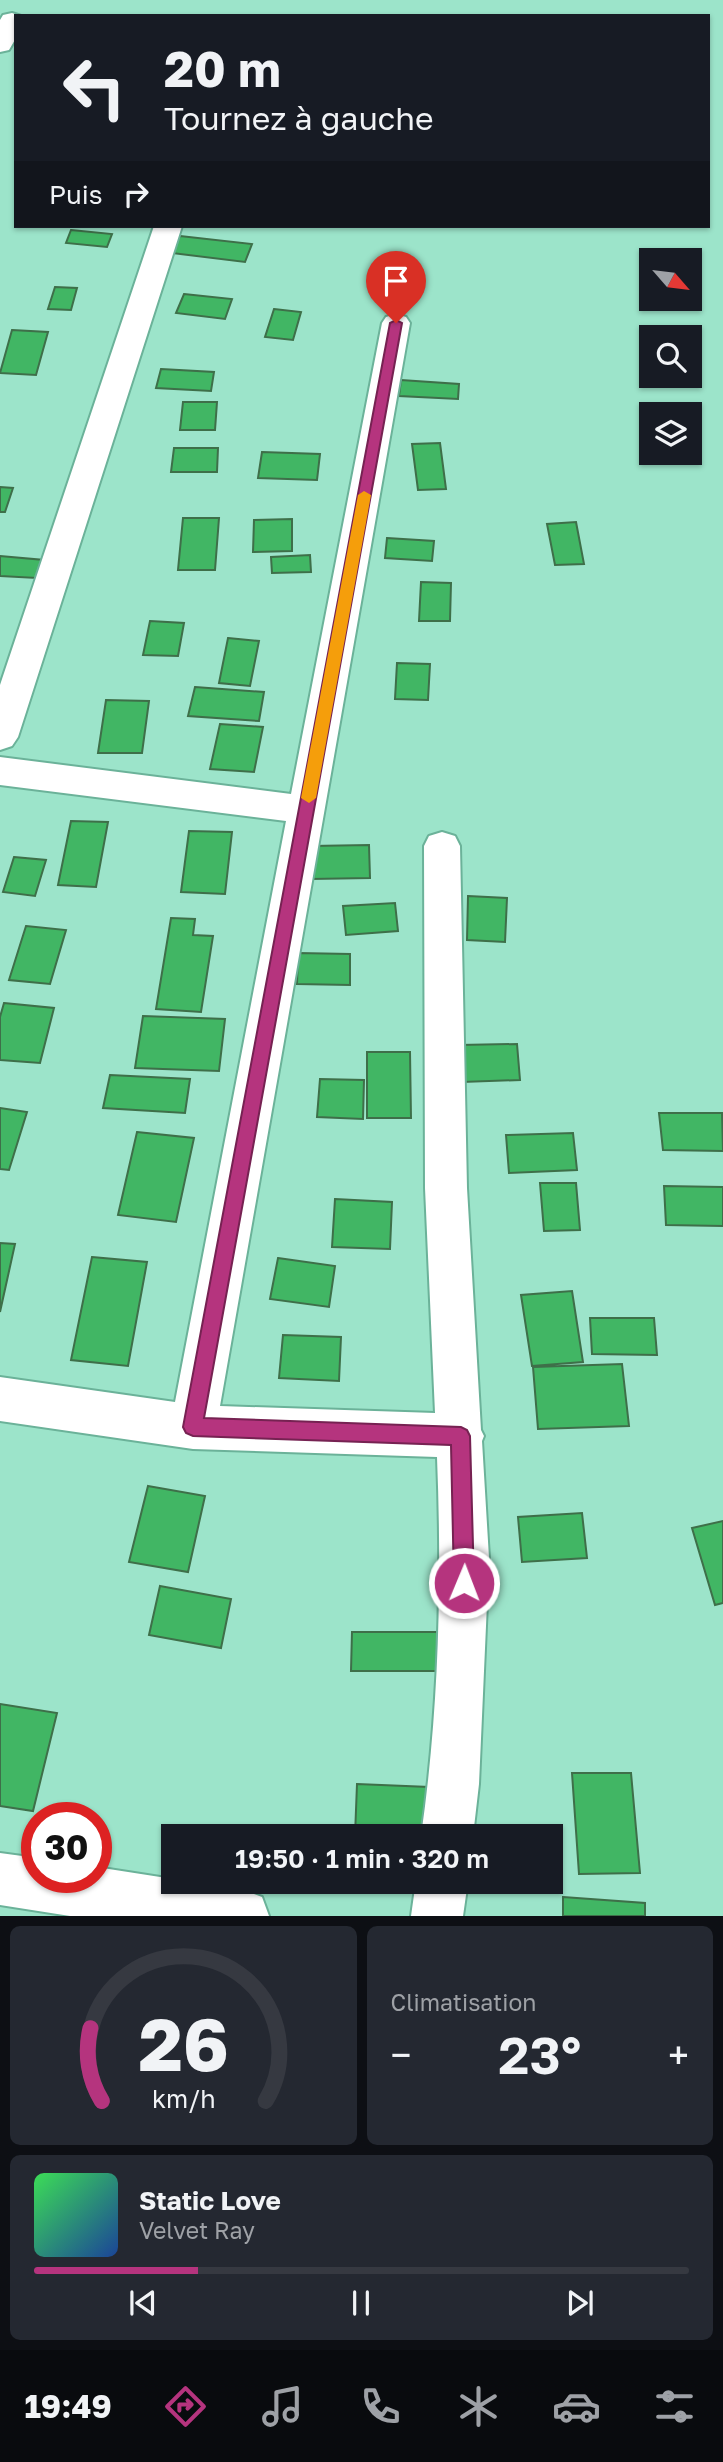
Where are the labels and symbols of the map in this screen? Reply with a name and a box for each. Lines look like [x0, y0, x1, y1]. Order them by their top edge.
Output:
north arrow [639, 248, 702, 312]
pin [366, 251, 426, 323]
position arrow [427, 1546, 501, 1620]
speed limit sign: 30 [21, 1802, 112, 1893]

